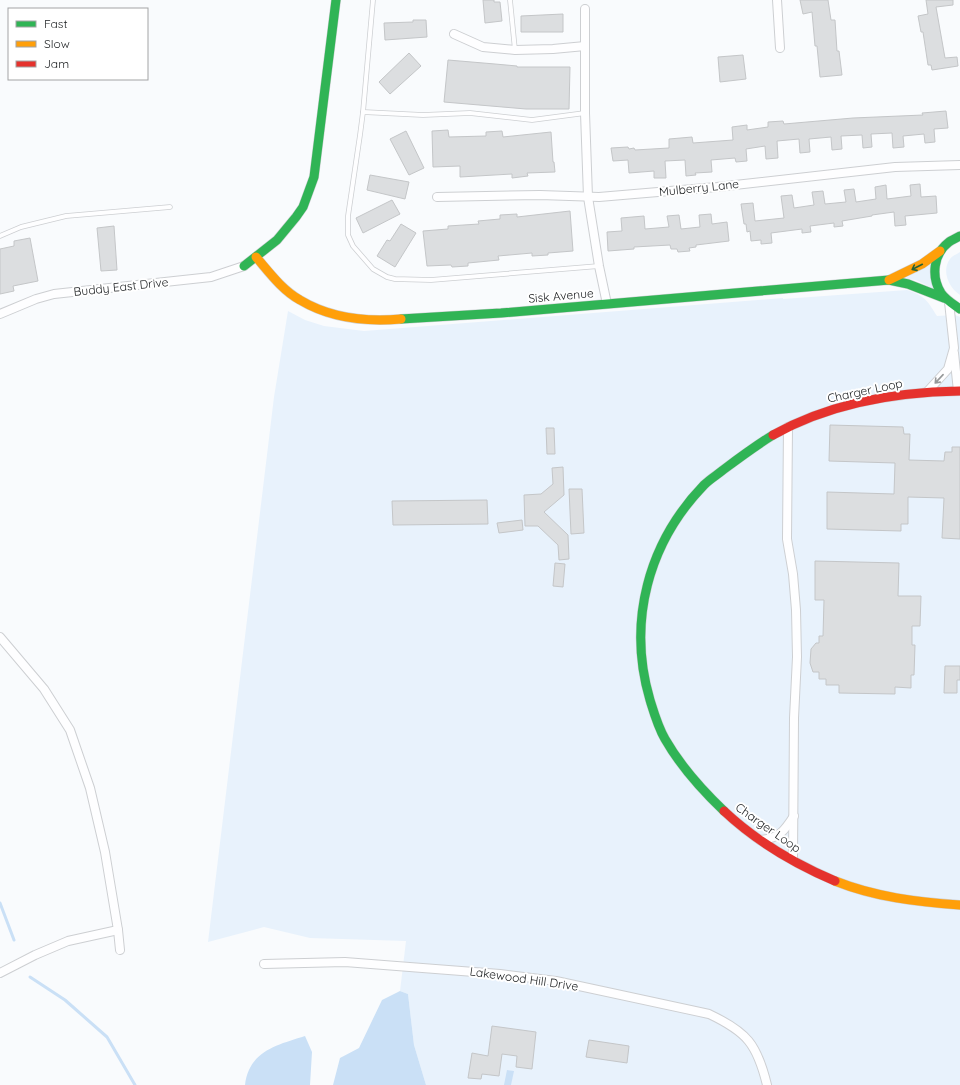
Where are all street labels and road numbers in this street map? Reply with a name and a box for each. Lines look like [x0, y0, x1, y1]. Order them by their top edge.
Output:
street label: Mulberry Lane [658, 176, 740, 199]
street label: Buddy East Drive [73, 274, 169, 299]
street label: Sisk Avenue [528, 285, 595, 306]
street label: Charger Loop [826, 375, 904, 406]
street label: Charger Loop [733, 800, 804, 856]
street label: Lakewood Hill Drive [469, 963, 580, 994]

